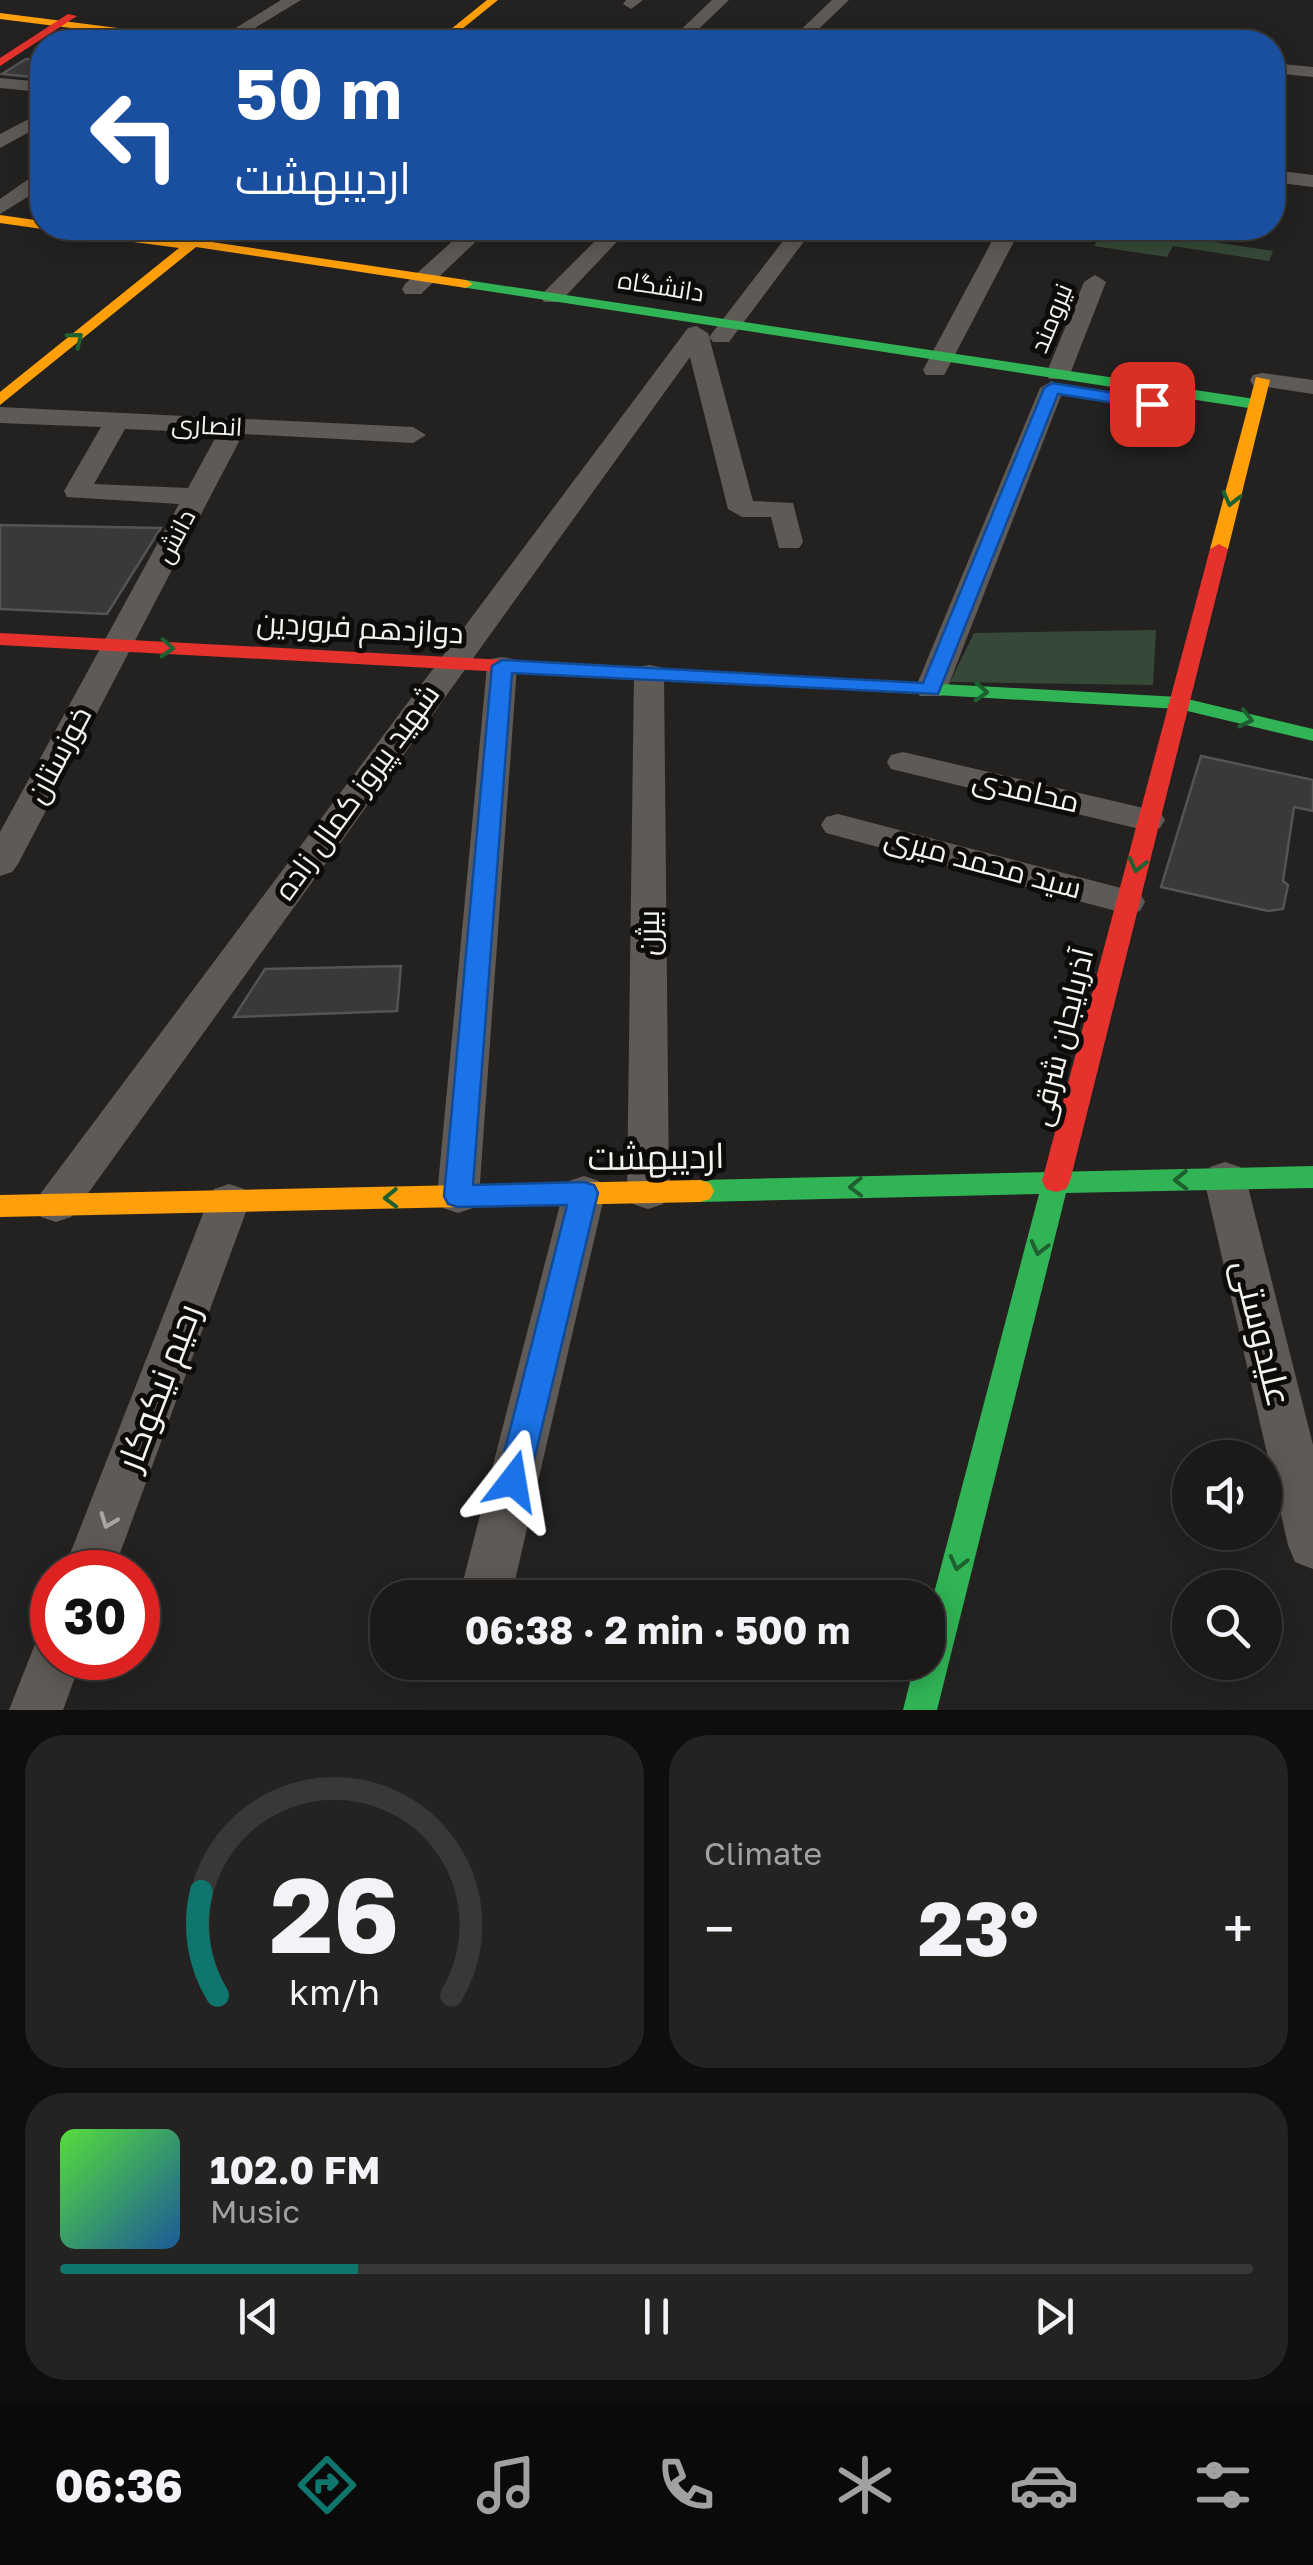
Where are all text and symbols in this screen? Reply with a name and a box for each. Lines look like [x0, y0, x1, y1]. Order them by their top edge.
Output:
text: 50 m [235, 50, 402, 134]
icon: left [70, 70, 200, 200]
text: اردیبهشت [235, 150, 411, 204]
street label: دانشگاه [616, 263, 706, 308]
street label: نیرومند [1023, 279, 1078, 357]
one-way arrow [64, 333, 82, 351]
pin [1110, 362, 1195, 447]
icon: arrive [1125, 377, 1180, 432]
street label: انصاری [171, 407, 243, 442]
one-way arrow [1222, 490, 1243, 507]
street label: دانش [148, 503, 202, 568]
street label: دوازدهم فروردین [255, 604, 465, 653]
one-way arrow [160, 637, 176, 658]
street label: شهید پیروز کمال زاده [266, 677, 448, 907]
one-way arrow [974, 681, 990, 702]
street label: خوزستان [18, 700, 99, 809]
one-way arrow [1237, 707, 1254, 728]
street label: محامدی [969, 760, 1083, 820]
street label: سید محمد میری [881, 818, 1086, 906]
one-way arrow [1128, 856, 1149, 873]
street label: بیژن [630, 910, 666, 956]
street label: آذربایجان شرقی [1022, 944, 1101, 1130]
street label: اردیبهشت [587, 1134, 725, 1179]
one-way arrow [1172, 1170, 1188, 1191]
one-way arrow [847, 1177, 863, 1198]
one-way arrow [382, 1187, 398, 1208]
one-way arrow [1029, 1239, 1050, 1256]
street label: علیدوستی [1224, 1255, 1301, 1411]
street label: رحیم نیکوکار [106, 1297, 213, 1479]
position arrow [461, 1429, 565, 1533]
map controls [1172, 1440, 1282, 1680]
button: sound [1172, 1440, 1282, 1550]
one-way arrow [99, 1512, 119, 1529]
speed limit sign: 30 [30, 1550, 160, 1680]
one-way arrow [949, 1554, 970, 1571]
button: search [1172, 1570, 1282, 1680]
text: 06:38 · 2 min · 500 m [465, 1607, 850, 1652]
text: Climate [704, 1834, 822, 1872]
text: 26 [270, 1851, 399, 1976]
text: 23° [918, 1882, 1039, 1973]
text: − [704, 1895, 734, 1961]
text: + [1223, 1895, 1253, 1961]
text: km/h [289, 1970, 380, 2013]
text: 102.0 FM [210, 2147, 380, 2192]
text: Music [210, 2192, 300, 2230]
icon: previous [231, 2289, 286, 2344]
icon: pause [629, 2289, 684, 2344]
icon: next [1027, 2289, 1082, 2344]
icon: directions [292, 2450, 362, 2520]
icon: music [471, 2450, 541, 2520]
icon: phone [651, 2450, 721, 2520]
icon: climate [830, 2450, 900, 2520]
icon: car [1009, 2450, 1079, 2520]
icon: filters [1188, 2450, 1258, 2520]
text: 06:36 [55, 2458, 183, 2512]

